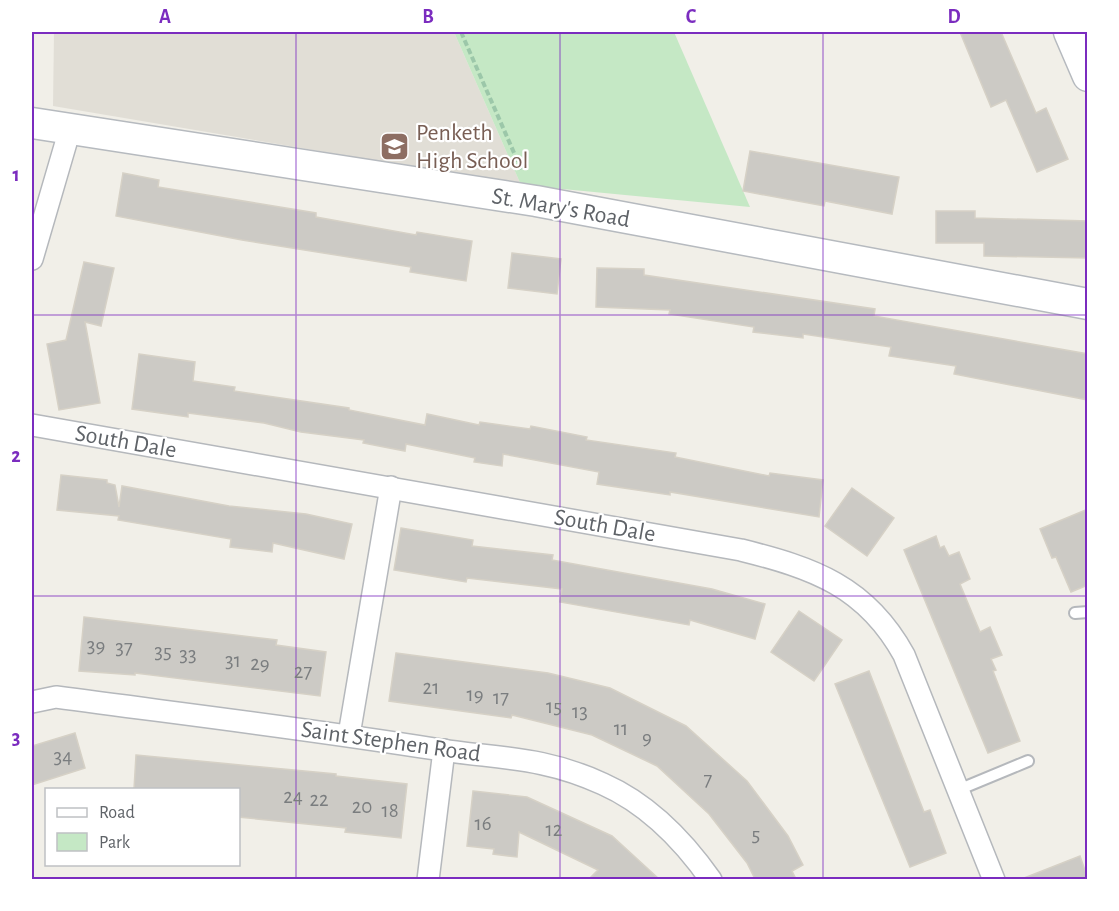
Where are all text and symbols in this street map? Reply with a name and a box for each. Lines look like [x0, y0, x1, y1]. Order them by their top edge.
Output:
text: A [159, 7, 171, 27]
text: B [422, 7, 434, 27]
text: C [686, 7, 697, 27]
text: D [947, 7, 961, 27]
place label: Penketh High School [416, 121, 528, 173]
school or university icon: Penketh High School [379, 130, 411, 162]
text: 1 [12, 165, 20, 185]
street label: St. Mary's Road [490, 184, 632, 232]
street label: South Dale [73, 421, 178, 463]
text: 2 [11, 446, 21, 466]
street label: South Dale [552, 505, 657, 547]
house number: 39 [87, 635, 105, 656]
house number: 37 [115, 637, 133, 658]
house number: 35 [154, 641, 172, 662]
house number: 33 [179, 644, 197, 665]
house number: 31 [225, 650, 241, 671]
house number: 29 [250, 653, 270, 674]
house number: 27 [294, 661, 312, 682]
house number: 21 [423, 677, 439, 698]
house number: 19 [466, 684, 484, 705]
house number: 17 [493, 687, 509, 708]
house number: 15 [546, 696, 562, 717]
house number: 13 [572, 701, 588, 722]
street label: Saint Stephen Road [299, 717, 482, 766]
house number: 11 [614, 718, 628, 739]
house number: 9 [642, 727, 652, 748]
text: 3 [12, 728, 20, 748]
house number: 34 [54, 746, 72, 767]
house number: 7 [704, 769, 713, 790]
house number: 24 [283, 786, 303, 807]
legend [45, 788, 240, 866]
house number: 22 [309, 789, 329, 810]
house number: 20 [352, 796, 372, 817]
house number: 18 [381, 800, 399, 821]
text: Road [99, 804, 135, 822]
house number: 16 [474, 813, 492, 834]
house number: 12 [546, 819, 562, 840]
house number: 5 [752, 824, 760, 845]
text: Park [99, 834, 131, 852]

